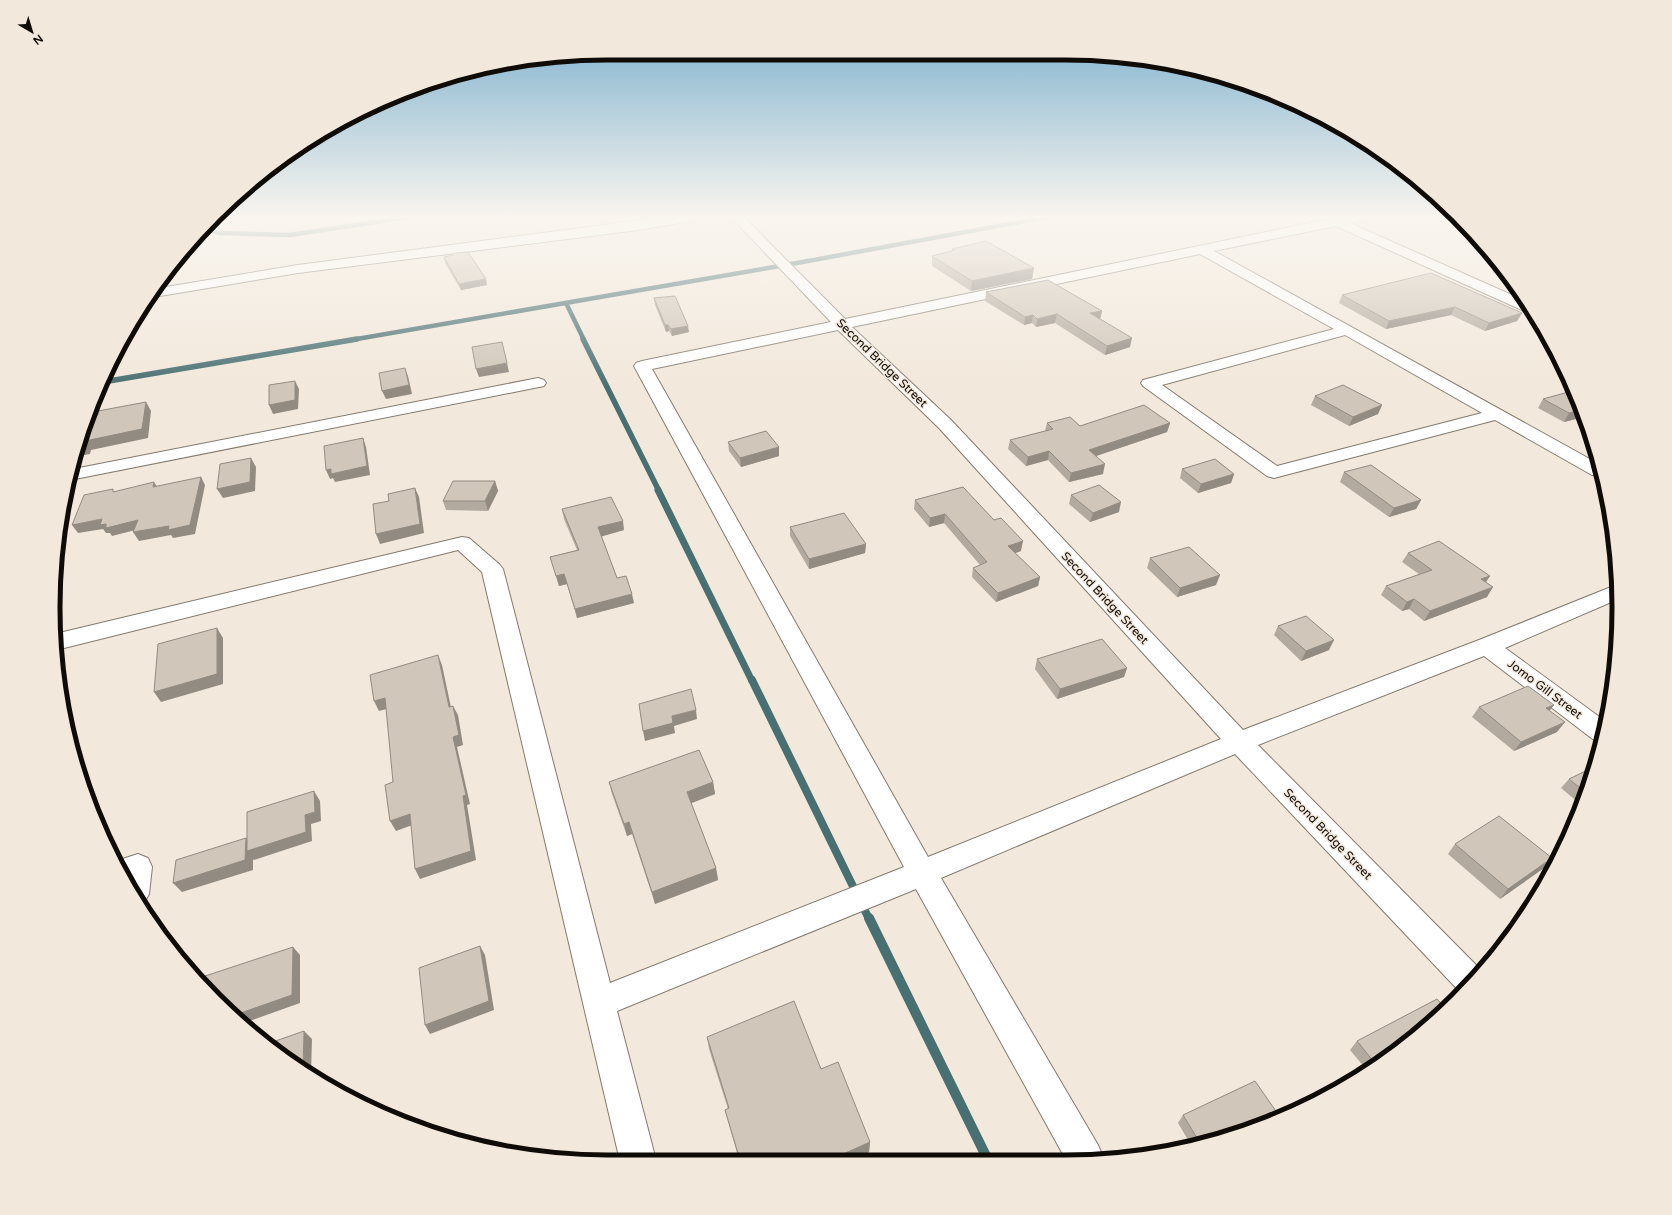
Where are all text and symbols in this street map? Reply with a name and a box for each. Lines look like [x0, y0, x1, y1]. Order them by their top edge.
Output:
north arrow [12, 12, 52, 52]
text: N [30, 32, 45, 47]
street label: Second Bridge Street [834, 316, 931, 410]
street label: Second Bridge Street [1059, 549, 1152, 647]
street label: Jomo Gill Street [1505, 656, 1585, 722]
street label: Second Bridge Street [1281, 786, 1375, 883]

